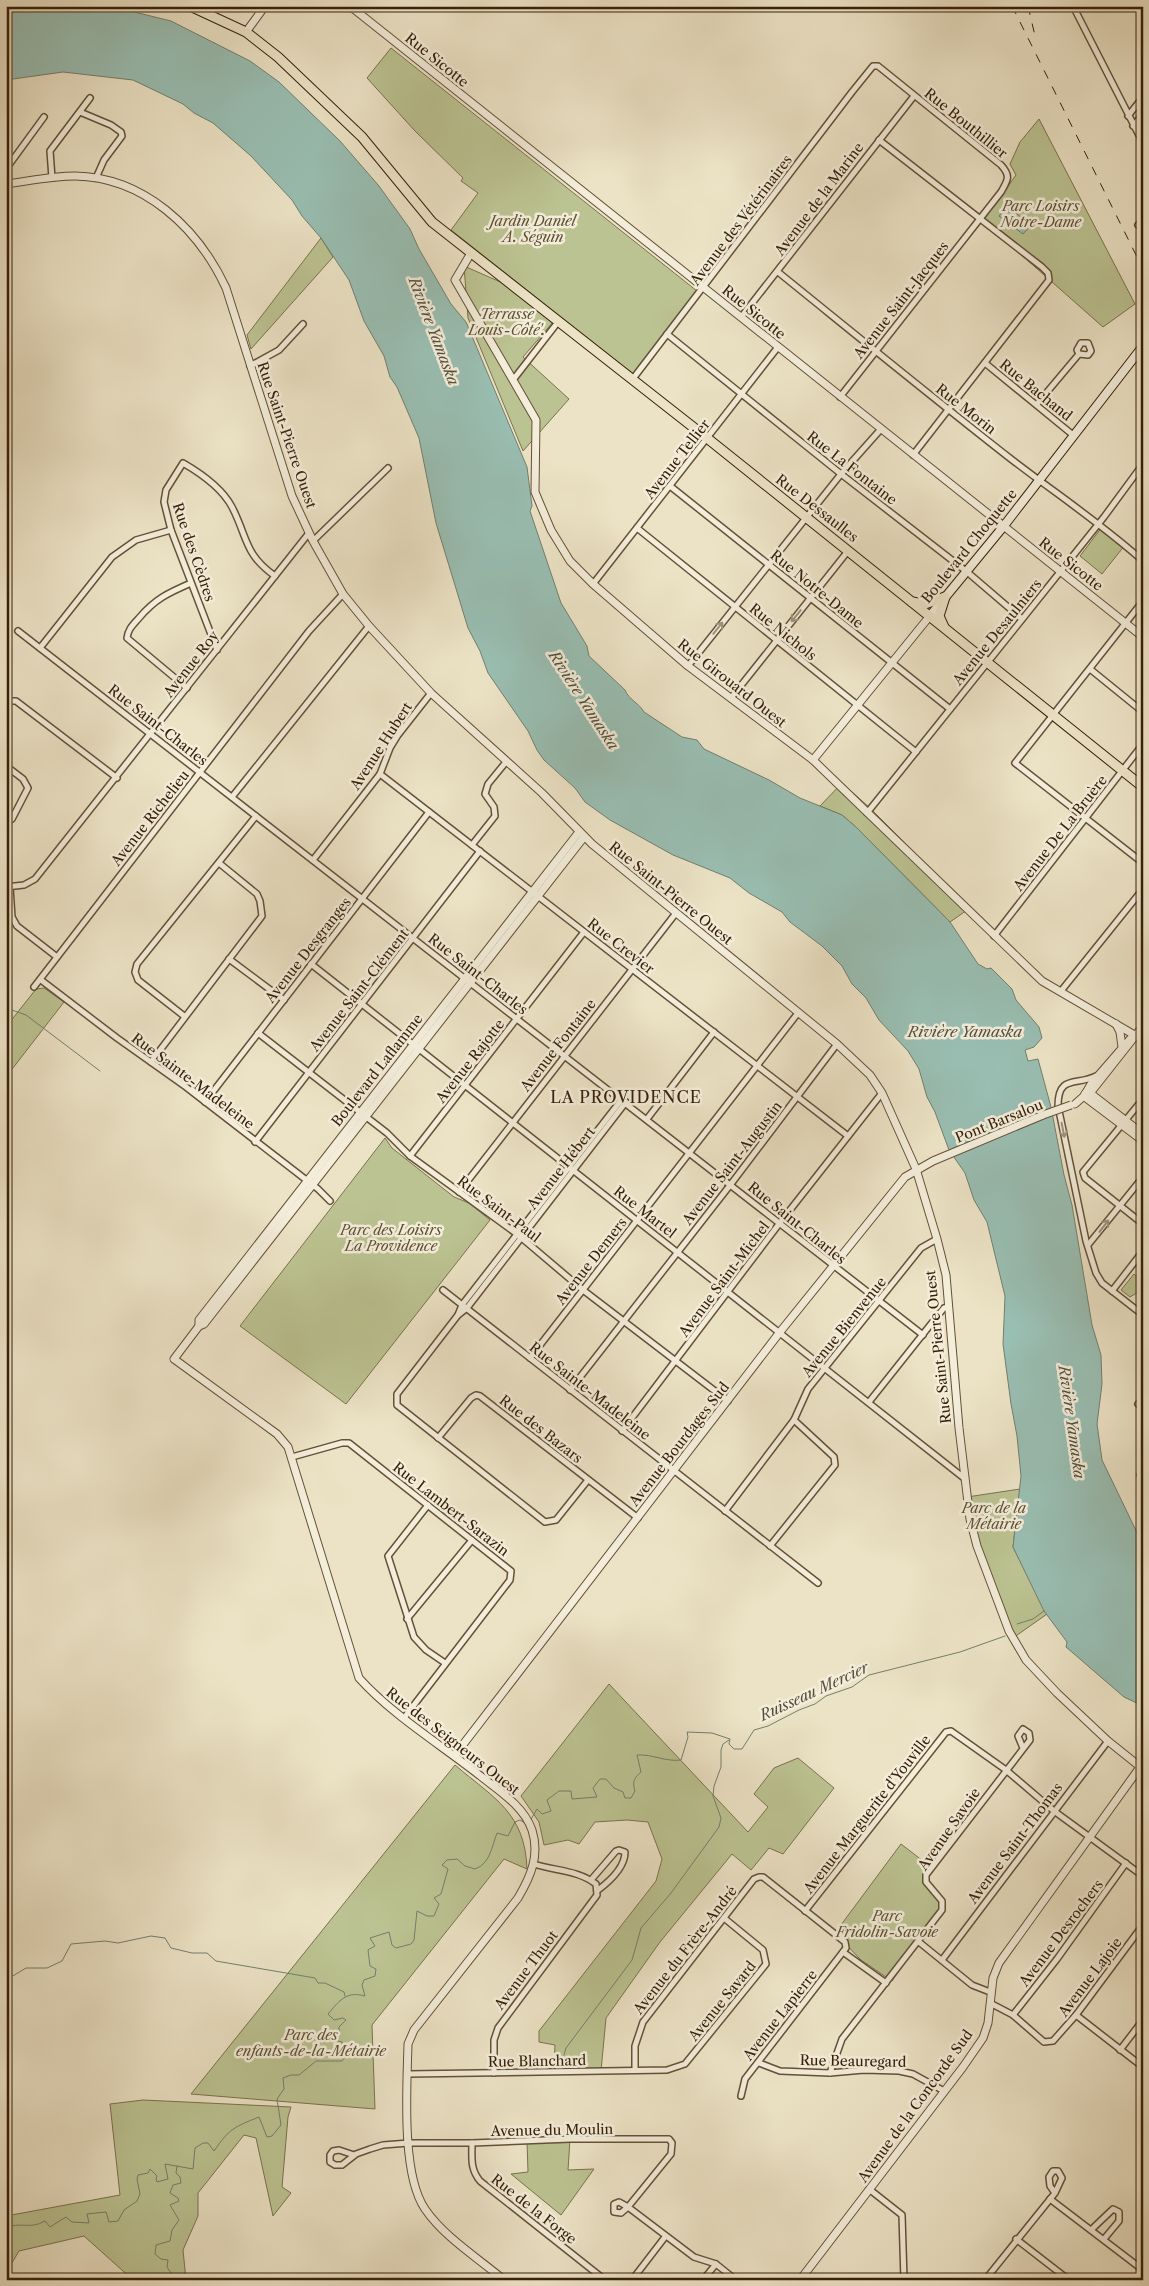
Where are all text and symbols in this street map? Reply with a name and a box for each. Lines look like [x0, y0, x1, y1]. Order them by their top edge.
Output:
street label: Rue Sicotte [402, 29, 473, 91]
street label: Rue Bouthillier [921, 84, 1011, 162]
street label: Avenue de la Marine [770, 139, 867, 260]
street label: Avenue des Vétérinaires [685, 151, 796, 290]
park label: Parc Loisirs Notre-Dame [1000, 197, 1083, 231]
park label: Jardin Daniel A. Séguin [486, 212, 578, 246]
street label: Avenue Saint-Jacques [849, 238, 952, 363]
water label: Rivière Yamaska [404, 273, 463, 388]
street label: Rue Sicotte [719, 281, 790, 343]
park label: Terrasse Louis-Côté'. [467, 305, 546, 339]
street label: Rue Bachand [996, 355, 1076, 425]
street label: Rue Saint-Pierre Ouest [253, 359, 321, 511]
street label: Rue Morin [932, 380, 1000, 438]
street label: Avenue Tellier [640, 415, 714, 503]
street label: Rue La Fontaine [803, 427, 901, 509]
street label: Rue Dessaulles [772, 470, 862, 546]
street label: Boulevard Choquette [917, 485, 1021, 607]
street label: Rue des Cèdres [169, 500, 219, 604]
street label: Rue Sicotte [1035, 533, 1107, 595]
street label: Rue Notre-Dame [767, 546, 867, 632]
street label: Avenue Desaulniers [948, 575, 1045, 690]
street label: Rue Nichols [746, 599, 820, 665]
one-way arrow [791, 609, 802, 622]
one-way arrow [713, 622, 724, 635]
street label: Avenue Roy [159, 627, 223, 702]
street label: Rue Girouard Ouest [674, 635, 790, 731]
water label: Rivière Yamaska [544, 646, 623, 753]
street label: Rue Saint-Charles [105, 681, 211, 769]
street label: Avenue Hubert [345, 699, 416, 794]
street label: Avenue Richelieu [106, 766, 193, 870]
street label: Avenue De La Bruère [1009, 771, 1111, 895]
street label: Rue Saint-Pierre Ouest [605, 838, 737, 948]
street label: Avenue Desgranges [260, 893, 355, 1007]
street label: Rue Crevier [584, 914, 658, 978]
street label: Avenue Saint-Clément [305, 925, 413, 1056]
street label: Rue Saint-Charles [425, 930, 531, 1018]
street label: Avenue Fontaine [516, 995, 600, 1096]
street label: Boulevard Laflamme [327, 1010, 427, 1130]
street label: Avenue Rajotte [431, 1015, 508, 1107]
water label: Rivière Yamaska [907, 1022, 1022, 1041]
street label: Rue Sainte-Madeleine [128, 1029, 258, 1133]
district label: LA PROVIDENCE [550, 1087, 702, 1107]
street label: Pont Barsalou [953, 1095, 1046, 1147]
street label: Avenue Saint-Augustin [677, 1097, 786, 1229]
one-way arrow [1059, 1122, 1069, 1138]
street label: Avenue Hébert [522, 1123, 599, 1214]
street label: Rue Saint-Paul [454, 1172, 544, 1246]
street label: Rue Saint-Charles [744, 1178, 850, 1268]
street label: Rue Martel [610, 1182, 680, 1242]
street label: Avenue Demers [551, 1214, 631, 1309]
street label: Avenue Saint-Michel [674, 1218, 773, 1341]
one-way arrow [1098, 1219, 1109, 1232]
park label: Parc des Loisirs La Providence [339, 1221, 443, 1255]
street label: Rue Saint-Pierre Ouest [921, 1269, 955, 1425]
street label: Avenue Bienvenue [797, 1273, 890, 1382]
street label: Rue Sainte-Madeleine [526, 1338, 654, 1444]
water label: Rivière Yamaska [1054, 1363, 1089, 1480]
street label: Avenue Bourdages Sud [624, 1378, 733, 1510]
street label: Rue des Bazars [496, 1391, 586, 1467]
street label: Rue Lambert-Sarazin [389, 1458, 513, 1560]
park label: Parc de la Métairie [961, 1499, 1027, 1533]
water label: Ruisseau Mercier [755, 1657, 873, 1725]
street label: Rue des Seigneurs Ouest [383, 1683, 523, 1799]
street label: Avenue Marguerite d'Youville [799, 1731, 935, 1898]
street label: Avenue Saint-Thomas [963, 1779, 1066, 1908]
street label: Avenue Savoie [913, 1784, 984, 1875]
street label: Avenue Desrochers [1014, 1876, 1107, 1991]
street label: Avenue du Frère-André [629, 1882, 741, 2019]
park label: Parc Fridolin-Savoie [835, 1907, 939, 1941]
street label: Avenue Thuot [490, 1927, 562, 2014]
street label: Avenue Lajoie [1054, 1934, 1126, 2021]
street label: Avenue Savard [684, 1957, 760, 2045]
street label: Avenue Lapierre [738, 1966, 821, 2065]
park label: Parc des enfants-de-la-Métairie [236, 2026, 387, 2060]
street label: Avenue de la Concorde Sud [853, 2026, 977, 2187]
street label: Rue Blanchard [488, 2051, 587, 2071]
street label: Rue Beauregard [800, 2051, 907, 2071]
street label: Avenue du Moulin [490, 2120, 614, 2140]
street label: Rue de la Forge [488, 2170, 581, 2248]

